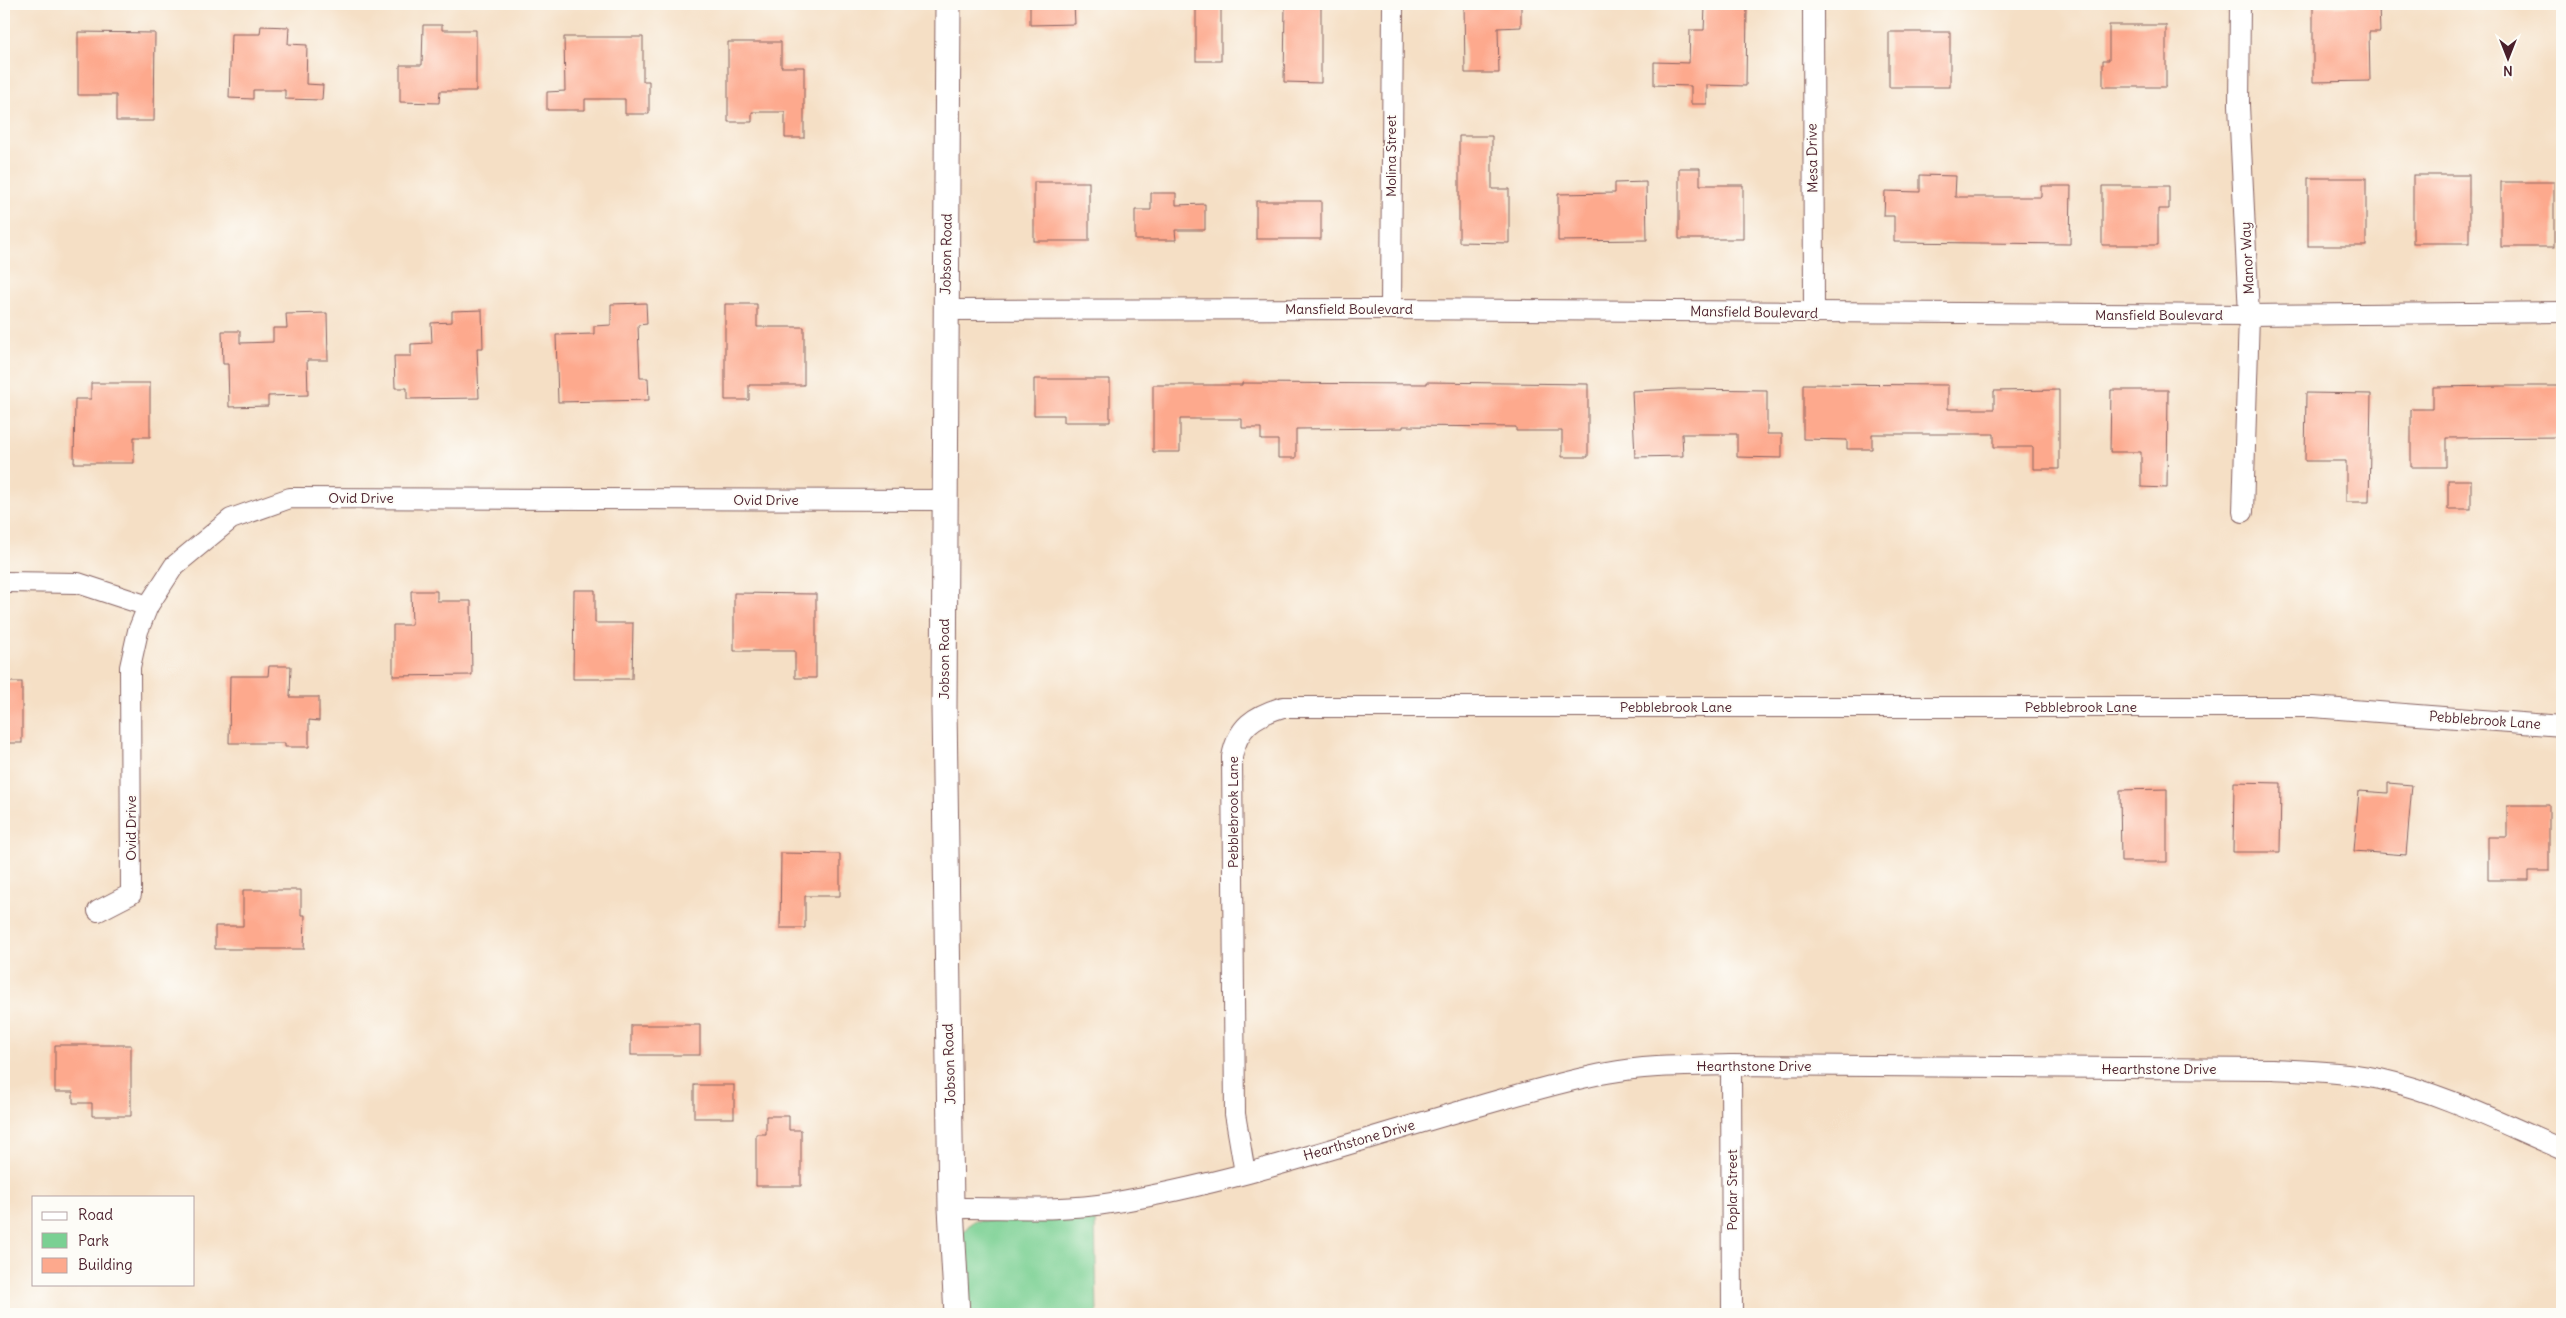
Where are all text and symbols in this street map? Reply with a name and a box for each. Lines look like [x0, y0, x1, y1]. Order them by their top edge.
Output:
north arrow [2484, 32, 2534, 82]
text: N [2503, 62, 2513, 80]
street label: Molina Street [1382, 115, 1400, 197]
street label: Mesa Drive [1802, 123, 1822, 193]
street label: Jobson Road [936, 213, 956, 295]
street label: Manor Way [2236, 221, 2258, 295]
street label: Mansfield Boulevard [1285, 300, 1413, 318]
street label: Mansfield Boulevard [1690, 302, 1818, 322]
street label: Mansfield Boulevard [2095, 306, 2223, 324]
street label: Ovid Drive [328, 489, 394, 507]
street label: Ovid Drive [733, 491, 799, 509]
street label: Jobson Road [935, 618, 953, 700]
street label: Pebblebrook Lane [1620, 698, 1732, 716]
street label: Pebblebrook Lane [2025, 698, 2137, 716]
street label: Pebblebrook Lane [2428, 707, 2542, 733]
street label: Pebblebrook Lane [1224, 756, 1242, 868]
street label: Ovid Drive [122, 795, 140, 861]
street label: Jobson Road [939, 1023, 959, 1105]
street label: Hearthstone Drive [1696, 1057, 1812, 1075]
street label: Hearthstone Drive [2101, 1060, 2217, 1078]
street label: Hearthstone Drive [1301, 1115, 1417, 1165]
street label: Poplar Street [1723, 1149, 1741, 1231]
legend [32, 1196, 195, 1286]
text: Road [78, 1205, 113, 1224]
text: Park [78, 1231, 109, 1250]
text: Building [78, 1255, 133, 1274]

